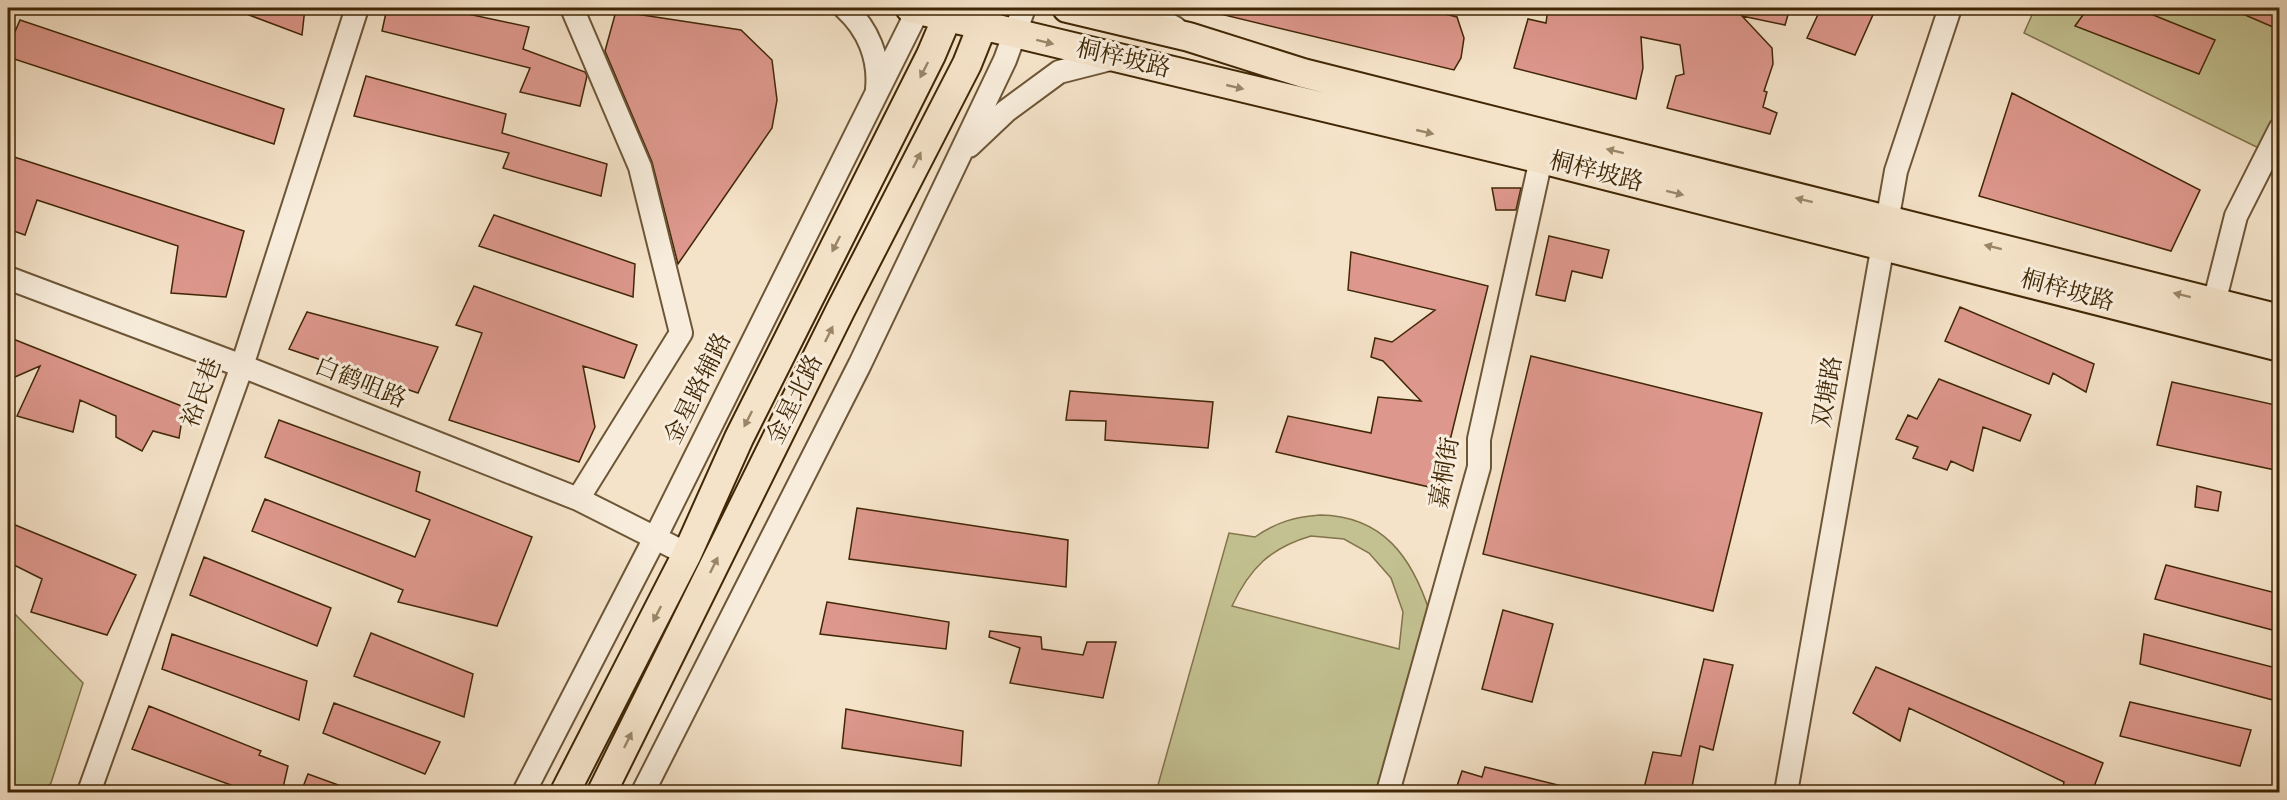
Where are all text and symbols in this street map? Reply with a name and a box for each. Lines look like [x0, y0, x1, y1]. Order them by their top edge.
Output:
street label: 桐梓坡路 [1074, 35, 1173, 82]
one-way arrow [1036, 37, 1054, 47]
one-way arrow [919, 62, 929, 79]
one-way arrow [1226, 82, 1244, 92]
one-way arrow [1416, 127, 1434, 137]
one-way arrow [1606, 146, 1624, 156]
street label: 桐梓坡路 [1547, 147, 1646, 196]
one-way arrow [912, 152, 922, 169]
one-way arrow [1666, 188, 1685, 198]
one-way arrow [1795, 194, 1813, 204]
one-way arrow [831, 236, 841, 253]
one-way arrow [1984, 242, 2002, 252]
street label: 桐梓坡路 [2018, 265, 2117, 316]
one-way arrow [2173, 290, 2191, 300]
one-way arrow [824, 326, 833, 343]
street label: 金星路辅路 [659, 328, 736, 448]
street label: 金星北路 [761, 350, 828, 448]
street label: 白鹤咀路 [311, 352, 410, 413]
street label: 裕民巷 [177, 354, 227, 431]
street label: 双塘路 [1808, 354, 1847, 430]
one-way arrow [744, 410, 753, 427]
street label: 嘉桐街 [1425, 435, 1464, 511]
one-way arrow [709, 557, 719, 574]
one-way arrow [652, 605, 662, 623]
one-way arrow [622, 731, 632, 749]

